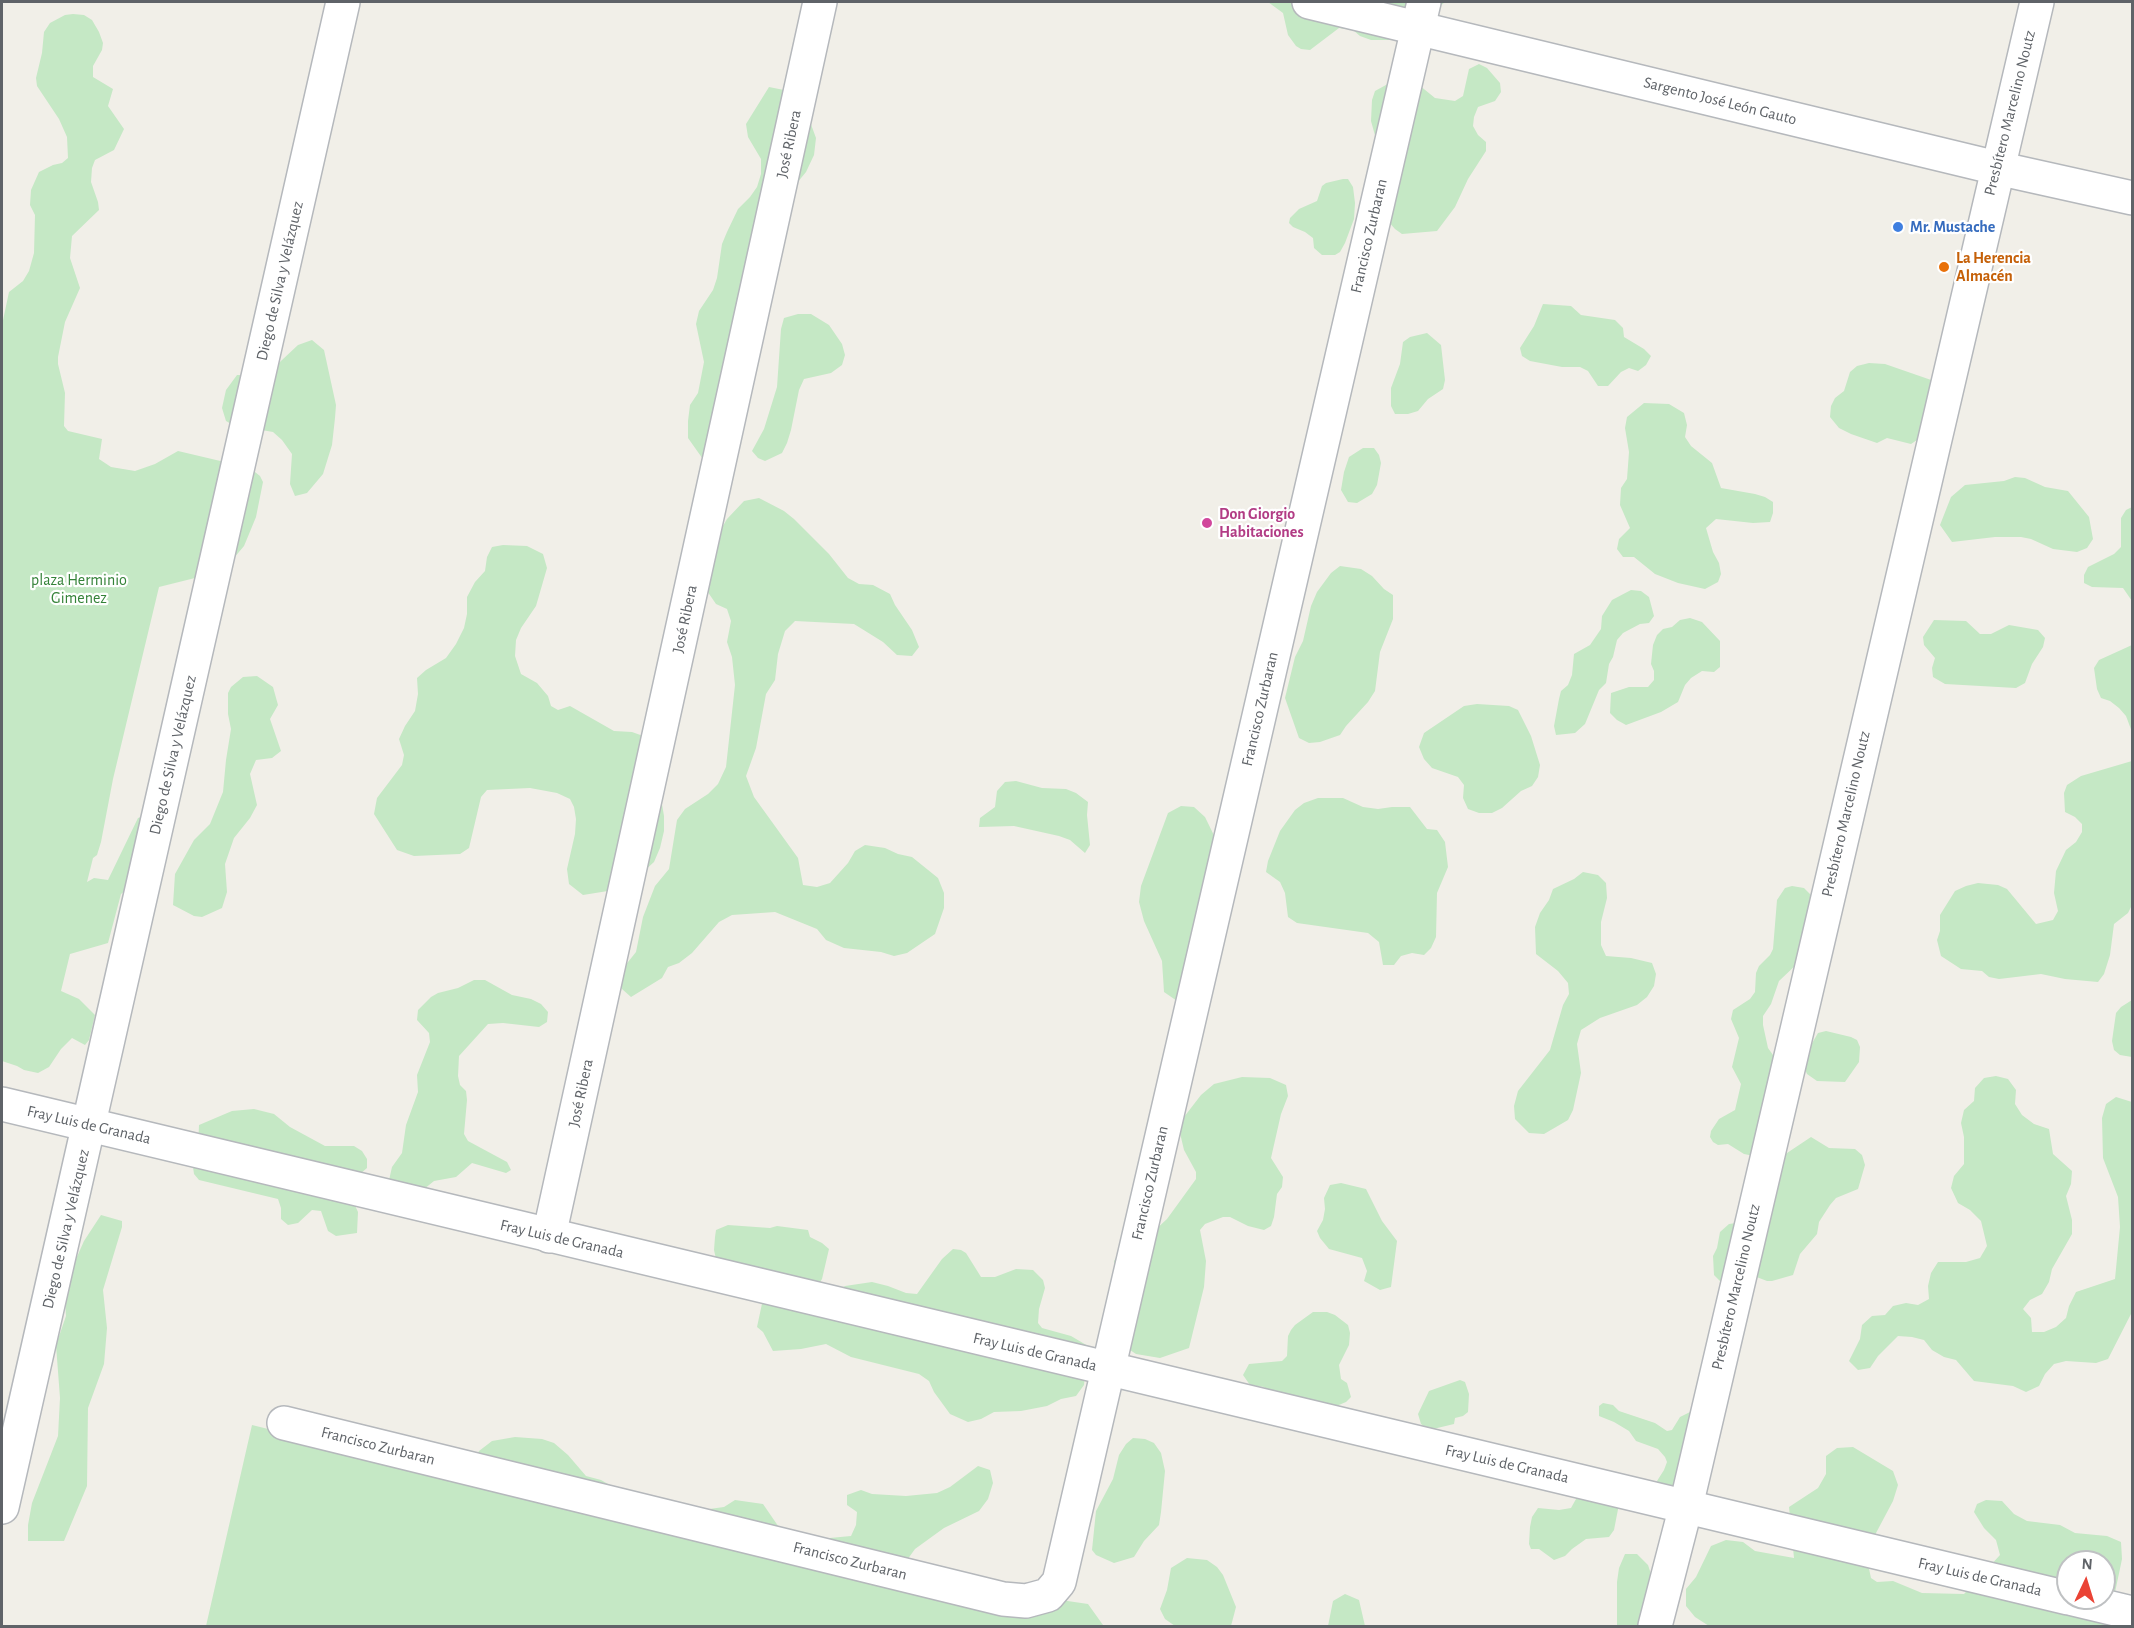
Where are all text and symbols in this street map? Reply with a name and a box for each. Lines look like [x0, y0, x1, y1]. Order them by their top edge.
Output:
street label: Presbítero Marcelino Noutz [1980, 28, 2040, 198]
street label: Sargento José León Gauto [1642, 73, 1798, 129]
street label: José Ribera [772, 108, 806, 180]
street label: Francisco Zurbaran [1347, 177, 1391, 295]
street label: Diego de Silva y Velázquez [252, 199, 308, 363]
place label: Mr. Mustache [1910, 217, 1995, 237]
marker: Mr. Mustache [1891, 220, 1905, 234]
place label: La Herencia Almacén [1956, 248, 2031, 286]
marker: La Herencia Almacén [1937, 260, 1951, 274]
place label: Don Giorgio Habitaciones [1219, 504, 1304, 542]
marker: Don Giorgio Habitaciones [1200, 516, 1214, 530]
park label: plaza Herminio Gimenez [31, 570, 127, 608]
street label: José Ribera [668, 583, 702, 655]
street label: Francisco Zurbaran [1238, 650, 1282, 768]
street label: Diego de Silva y Velázquez [145, 673, 201, 837]
street label: Presbítero Marcelino Noutz [1818, 729, 1874, 899]
street label: José Ribera [564, 1057, 598, 1129]
street label: Fray Luis de Granada [25, 1101, 153, 1149]
street label: Francisco Zurbaran [1128, 1124, 1172, 1242]
street label: Diego de Silva y Velázquez [38, 1147, 94, 1311]
street label: Presbítero Marcelino Noutz [1708, 1202, 1764, 1372]
street label: Fray Luis de Granada [498, 1215, 626, 1263]
street label: Fray Luis de Granada [971, 1328, 1099, 1376]
street label: Francisco Zurbaran [319, 1423, 437, 1469]
street label: Fray Luis de Granada [1443, 1440, 1571, 1488]
street label: Francisco Zurbaran [791, 1538, 909, 1584]
north arrow [2056, 1550, 2116, 1610]
street label: Fray Luis de Granada [1916, 1553, 2044, 1601]
text: N [2081, 1556, 2093, 1572]

